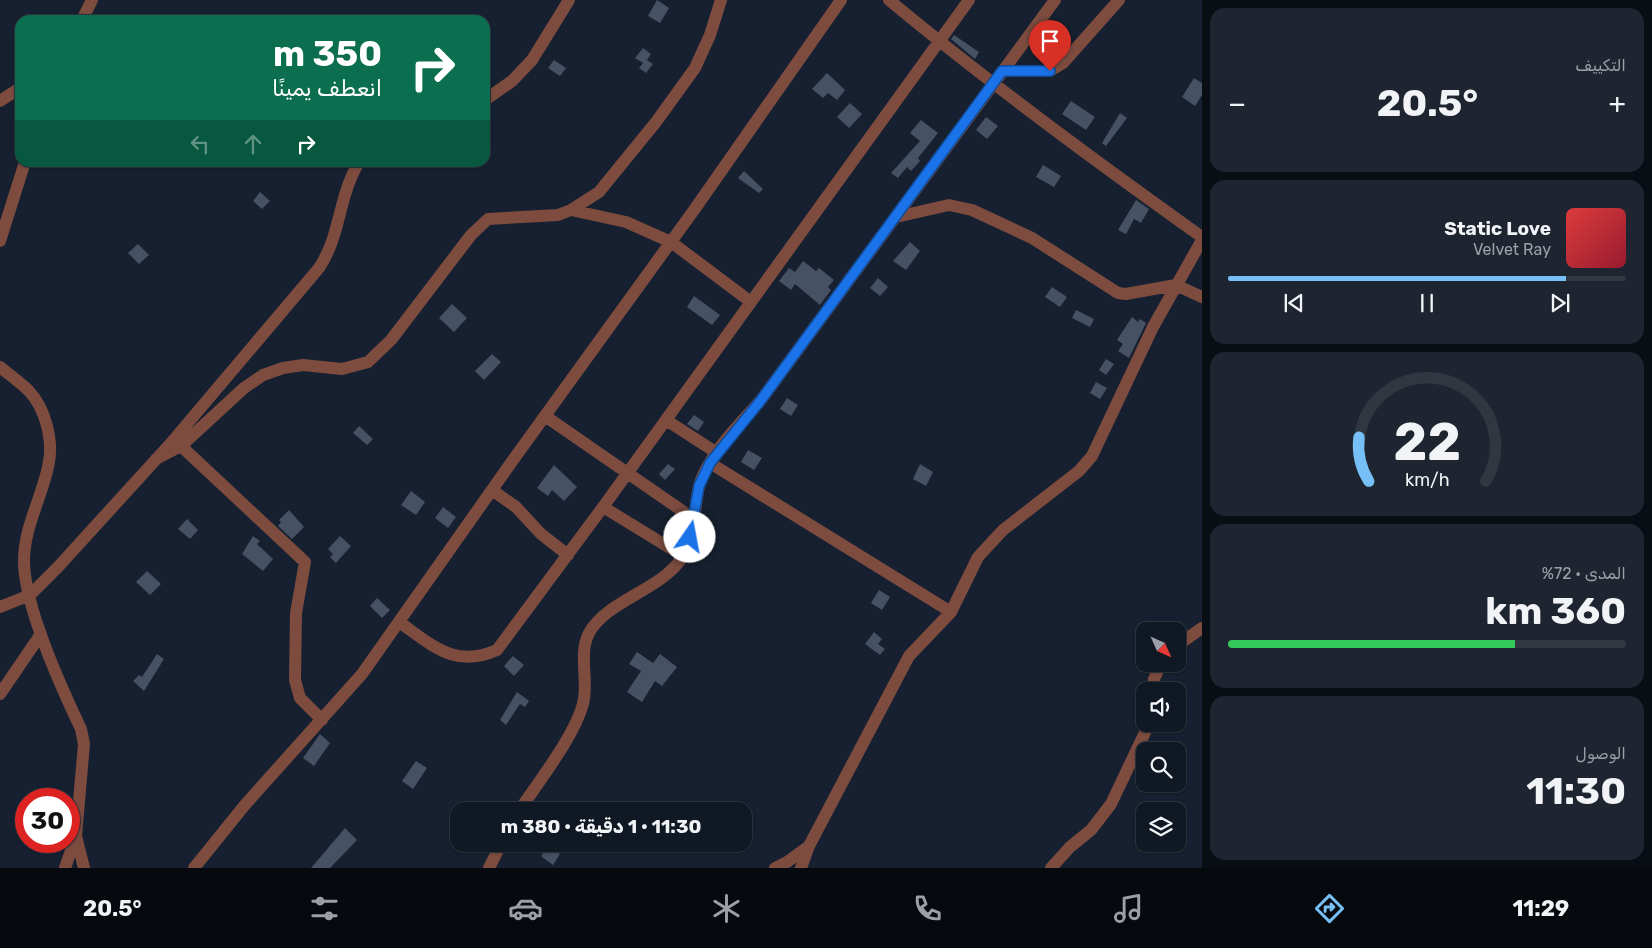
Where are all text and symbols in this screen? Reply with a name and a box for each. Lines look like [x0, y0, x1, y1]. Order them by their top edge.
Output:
pin [1029, 20, 1071, 71]
icon: arrive [1036, 27, 1064, 55]
text: 350 m [273, 33, 382, 75]
icon: right [400, 35, 465, 100]
text: التكييف [1575, 56, 1626, 75]
text: انعطف يمينًا [272, 75, 382, 102]
text: 20.5° [1377, 80, 1478, 126]
text: − [1228, 87, 1246, 120]
text: + [1609, 87, 1626, 120]
icon: left [186, 130, 214, 158]
icon: ahead [239, 130, 267, 158]
icon: right [292, 130, 320, 158]
text: Static Love [1444, 217, 1551, 240]
text: Velvet Ray [1473, 240, 1551, 259]
icon: previous [1280, 289, 1308, 317]
icon: pause [1413, 289, 1441, 317]
icon: next [1546, 289, 1574, 317]
text: 22 [1393, 411, 1461, 473]
text: km/h [1405, 469, 1449, 490]
position arrow [663, 510, 715, 562]
text: المدى · 72% [1542, 564, 1626, 583]
text: 360 km [1485, 588, 1626, 634]
north arrow [1136, 622, 1186, 672]
map controls [1136, 622, 1186, 852]
button: sound [1136, 682, 1186, 732]
button: search [1136, 742, 1186, 792]
text: الوصول [1576, 744, 1626, 763]
text: 11:30 [1526, 768, 1626, 814]
speed limit sign: 30 [15, 788, 80, 853]
button: layers [1136, 802, 1186, 852]
text: 11:30 · 1 دقيقة · 380 m [501, 815, 701, 838]
icon: filters [307, 891, 342, 926]
icon: car [508, 891, 543, 926]
icon: climate [709, 891, 744, 926]
icon: phone [910, 891, 945, 926]
icon: music [1111, 891, 1146, 926]
icon: directions [1312, 891, 1347, 926]
text: 20.5° [83, 895, 142, 922]
text: 11:29 [1512, 895, 1569, 922]

